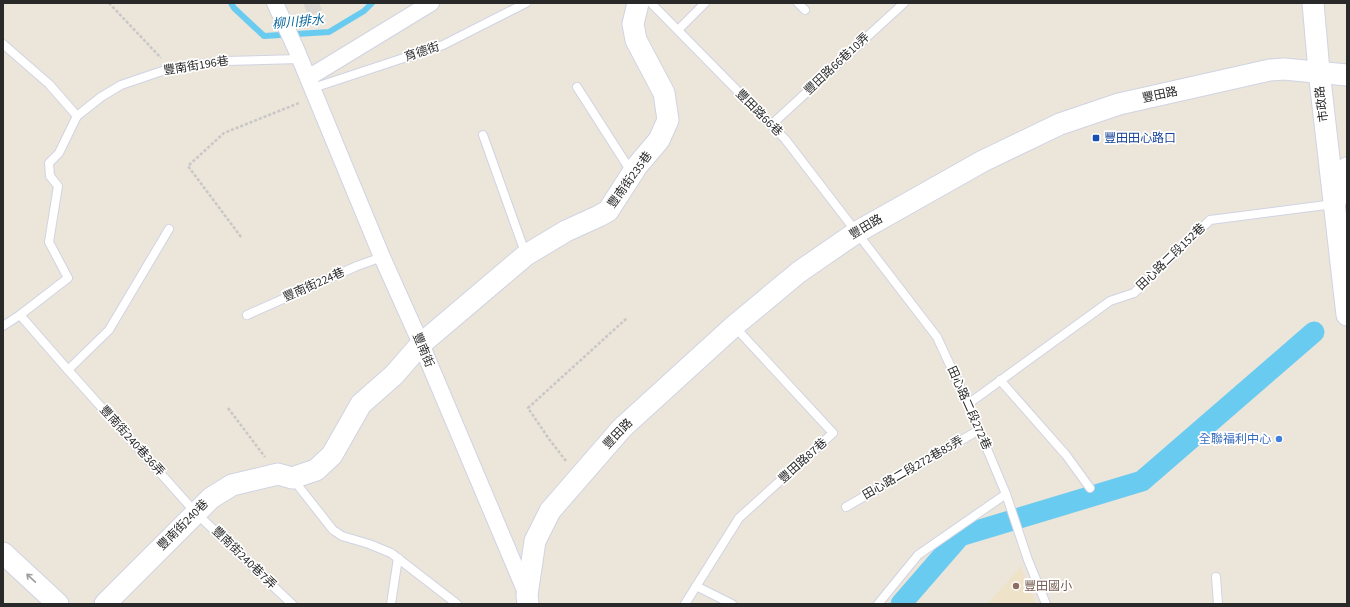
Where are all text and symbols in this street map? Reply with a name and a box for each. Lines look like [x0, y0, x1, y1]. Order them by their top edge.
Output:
water label: 柳川排水 [271, 11, 326, 33]
street label: 豐田路66巷10弄 [801, 29, 873, 99]
street label: 育德街 [402, 38, 442, 66]
street label: 豐南街196巷 [162, 52, 230, 80]
street label: 豐田路 [1141, 83, 1179, 107]
street label: 市政路 [1311, 85, 1333, 123]
street label: 豐田路66巷 [732, 86, 786, 140]
place label: 豐田田心路口 [1104, 130, 1176, 147]
marker: 豐田田心路口 [1091, 133, 1101, 143]
street label: 豐南街235巷 [604, 148, 656, 212]
street label: 豐田路 [846, 210, 886, 244]
street label: 田心路二段152巷 [1133, 220, 1209, 294]
street label: 豐南街224巷 [280, 264, 348, 306]
street label: 豐南街 [408, 330, 438, 370]
street label: 田心路二段272巷 [943, 363, 995, 453]
street label: 豐南街240巷36弄 [96, 402, 168, 480]
street label: 豐田路 [599, 415, 637, 453]
place label: 全聯福利中心 [1199, 431, 1271, 448]
street label: 田心路二段272巷85弄 [859, 432, 967, 504]
marker: 全聯福利中心 [1274, 434, 1284, 444]
street label: 豐田路87巷 [775, 435, 831, 487]
street label: 豐南街240巷 [154, 496, 212, 554]
street label: 豐南街240巷7弄 [208, 523, 280, 593]
one-way arrow [26, 574, 36, 583]
place label: 豐田國小 [1024, 578, 1072, 595]
marker: 豐田國小 [1011, 581, 1021, 591]

